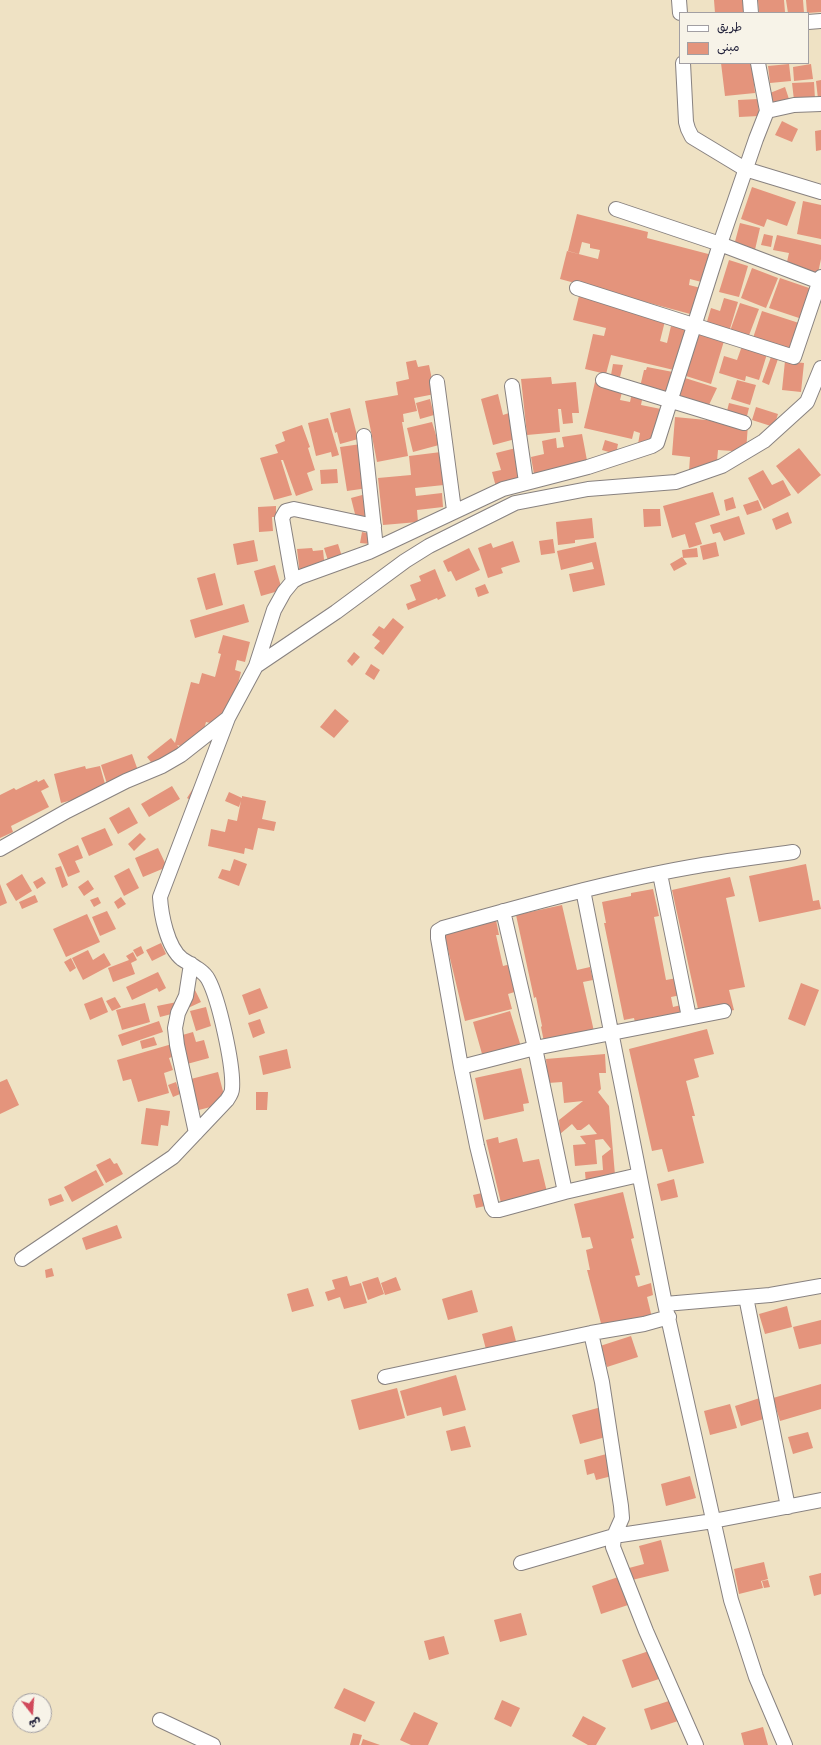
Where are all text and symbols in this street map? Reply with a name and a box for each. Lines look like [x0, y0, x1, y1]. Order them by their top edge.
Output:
legend [679, 12, 809, 64]
text: طريق [717, 18, 742, 34]
text: مبنى [717, 38, 740, 54]
north arrow [12, 1693, 52, 1733]
text: ش [27, 1715, 43, 1733]

